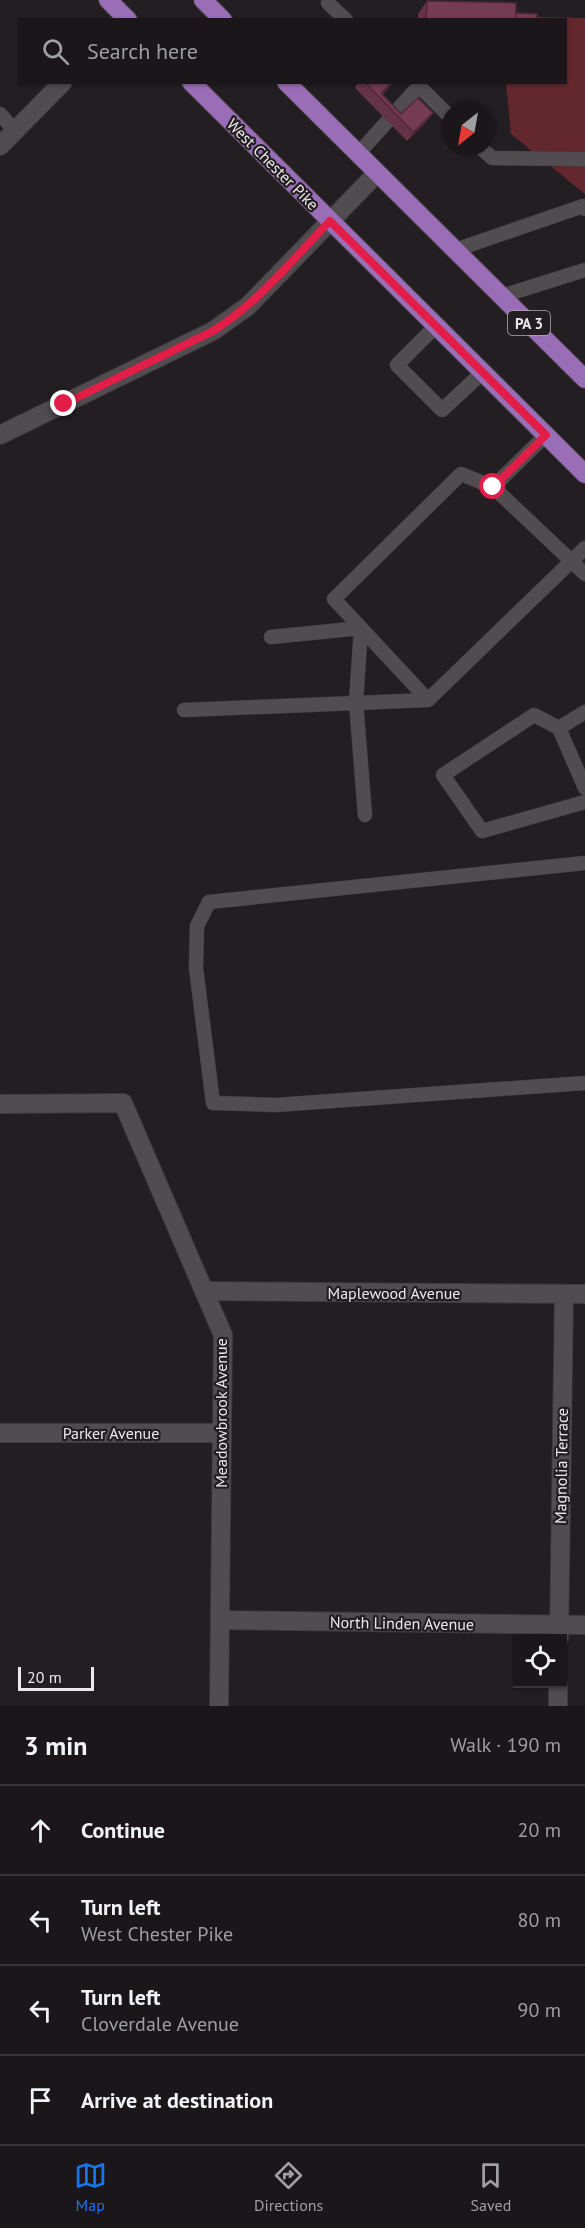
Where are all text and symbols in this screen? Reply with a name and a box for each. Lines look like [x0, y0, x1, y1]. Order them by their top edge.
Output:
search box [18, 18, 567, 84]
icon: search [39, 35, 72, 68]
text: Search here [87, 37, 198, 65]
north arrow [441, 102, 495, 156]
street label: West Chester Pike [223, 114, 323, 214]
road number: PA 3 [508, 311, 550, 335]
route end [50, 390, 76, 416]
route start [479, 473, 505, 499]
street label: Maplewood Avenue [328, 1283, 460, 1303]
street label: Meadowbrook Avenue [211, 1338, 231, 1488]
street label: Magnolia Terrace [550, 1408, 572, 1524]
street label: Parker Avenue [63, 1423, 159, 1443]
street label: North Linden Avenue [330, 1612, 474, 1634]
map controls [513, 1634, 567, 1688]
button: locate [513, 1634, 567, 1688]
scale bar [18, 1664, 94, 1692]
text: 20 m [27, 1667, 62, 1687]
text: 3 min [24, 1729, 87, 1762]
text: Walk · 190 m [450, 1732, 561, 1758]
icon: ahead [24, 1814, 57, 1847]
text: Continue [81, 1816, 165, 1844]
text: 20 m [518, 1817, 561, 1843]
text: Turn left [81, 1893, 161, 1921]
icon: left [24, 1904, 57, 1937]
text: 80 m [518, 1907, 561, 1933]
text: West Chester Pike [81, 1921, 233, 1947]
text: Turn left [81, 1983, 161, 2011]
icon: left [24, 1994, 57, 2027]
text: 90 m [518, 1997, 561, 2023]
text: Cloverdale Avenue [81, 2011, 239, 2037]
icon: arrive [24, 2084, 57, 2117]
text: Arrive at destination [81, 2086, 273, 2114]
tab: Map [74, 2159, 107, 2215]
tab: Directions [254, 2159, 323, 2215]
tab: Saved [471, 2159, 511, 2215]

